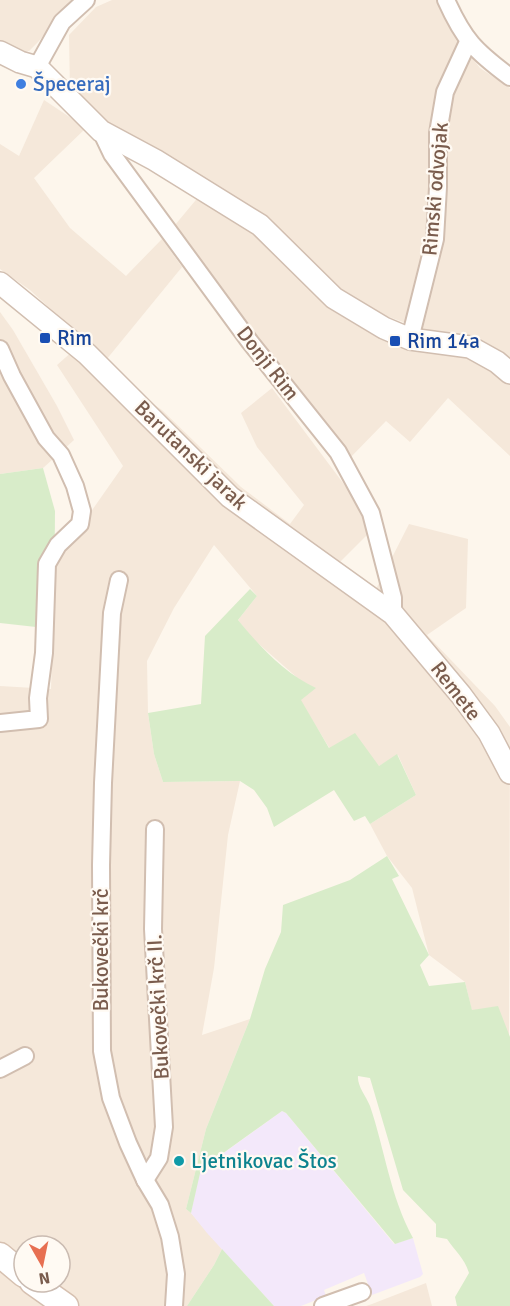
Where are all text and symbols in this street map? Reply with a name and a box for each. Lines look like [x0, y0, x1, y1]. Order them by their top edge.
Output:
place label: Špeceraj [33, 71, 111, 97]
marker: Špeceraj [14, 77, 28, 91]
street label: Rimski odvojak [416, 121, 454, 257]
street label: Donji Rim [231, 321, 305, 405]
place label: Rim [57, 325, 92, 351]
place label: Rim 14a [407, 328, 480, 354]
marker: Rim [38, 331, 52, 345]
marker: Rim 14a [388, 334, 402, 348]
street label: Barutanski jarak [129, 395, 253, 516]
street label: Remete [425, 656, 487, 726]
street label: Bukovečki krč [88, 888, 114, 1012]
street label: Bukovečki krč II. [141, 934, 175, 1080]
place label: Ljetnikovac Štos [191, 1148, 337, 1174]
marker: Ljetnikovac Štos [172, 1154, 186, 1168]
north arrow [12, 1234, 72, 1294]
text: N [37, 1267, 51, 1289]

